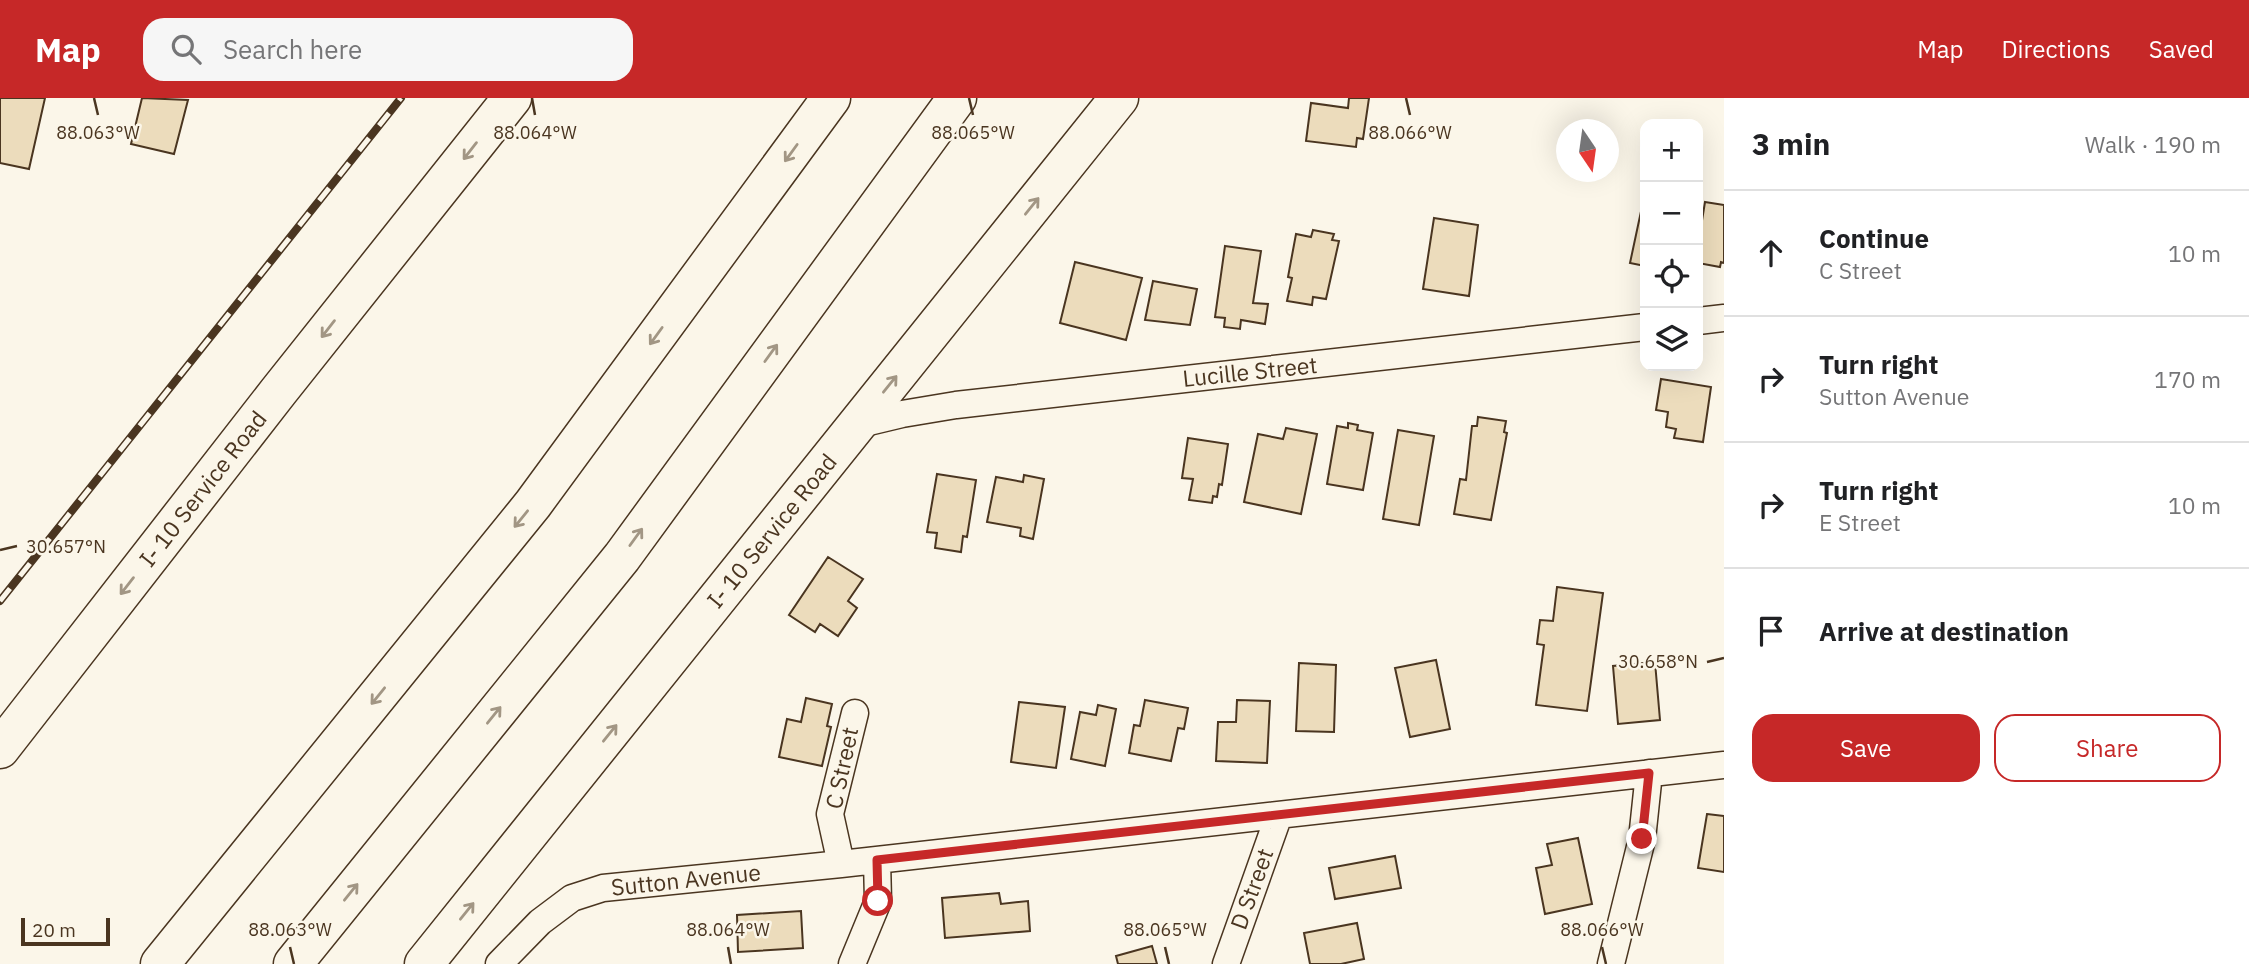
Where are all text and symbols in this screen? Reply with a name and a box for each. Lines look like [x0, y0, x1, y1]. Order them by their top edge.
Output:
search box [143, 18, 633, 81]
text: Map [35, 28, 101, 71]
icon: search [167, 30, 205, 68]
text: Search here [223, 32, 362, 66]
text: Map [1917, 33, 1963, 65]
text: Directions [2001, 33, 2111, 65]
text: Saved [2149, 33, 2214, 65]
north arrow [1556, 119, 1619, 182]
map controls [1640, 119, 1703, 371]
button: + [1640, 119, 1703, 182]
text: 88.063°W [56, 121, 140, 144]
text: 88.064°W [493, 121, 577, 144]
text: 88.065°W [931, 121, 1015, 144]
text: 88.066°W [1368, 121, 1452, 144]
text: 3 min [1752, 124, 1830, 163]
text: Walk · 190 m [2085, 129, 2221, 159]
one-way arrow [462, 142, 477, 160]
one-way arrow [784, 143, 798, 162]
button: − [1640, 182, 1703, 245]
one-way arrow [1024, 198, 1040, 216]
text: Continue [1819, 221, 1929, 255]
icon: ahead [1752, 234, 1790, 272]
text: 10 m [2168, 238, 2221, 268]
button: locate [1640, 245, 1703, 308]
text: C Street [1819, 255, 1902, 285]
button: layers [1640, 308, 1703, 371]
one-way arrow [320, 320, 336, 338]
one-way arrow [649, 327, 664, 345]
one-way arrow [763, 345, 778, 363]
text: Turn right [1819, 347, 1938, 381]
street label: Lucille Street [1181, 349, 1319, 393]
icon: right [1752, 360, 1790, 398]
text: 170 m [2154, 364, 2221, 394]
one-way arrow [882, 375, 897, 393]
text: Sutton Avenue [1819, 381, 1969, 411]
street label: I- 10 Service Road [132, 404, 273, 573]
street label: I- 10 Service Road [700, 447, 843, 614]
text: Turn right [1819, 473, 1938, 507]
icon: right [1752, 486, 1790, 524]
text: 10 m [2168, 490, 2221, 520]
text: E Street [1819, 507, 1901, 537]
one-way arrow [513, 510, 529, 528]
one-way arrow [629, 528, 644, 547]
text: 30.657°N [26, 535, 106, 558]
one-way arrow [120, 576, 135, 594]
icon: arrive [1752, 612, 1790, 650]
text: Arrive at destination [1819, 614, 2069, 648]
text: 30.658°N [1618, 650, 1698, 673]
one-way arrow [370, 686, 385, 704]
one-way arrow [487, 706, 502, 724]
button: Save [1752, 714, 1980, 782]
button: Share [1994, 714, 2221, 782]
street label: C Street [818, 724, 864, 811]
one-way arrow [602, 725, 617, 743]
route end [1626, 823, 1657, 854]
street label: D Street [1223, 844, 1280, 933]
street label: Sutton Avenue [610, 856, 762, 902]
one-way arrow [344, 883, 359, 901]
route start [862, 885, 893, 916]
one-way arrow [460, 902, 475, 920]
scale bar [21, 915, 110, 947]
text: 20 m [32, 918, 76, 942]
text: 88.063°W [248, 918, 332, 941]
text: 88.064°W [686, 918, 770, 941]
text: 88.065°W [1123, 918, 1207, 941]
text: 88.066°W [1560, 918, 1644, 941]

